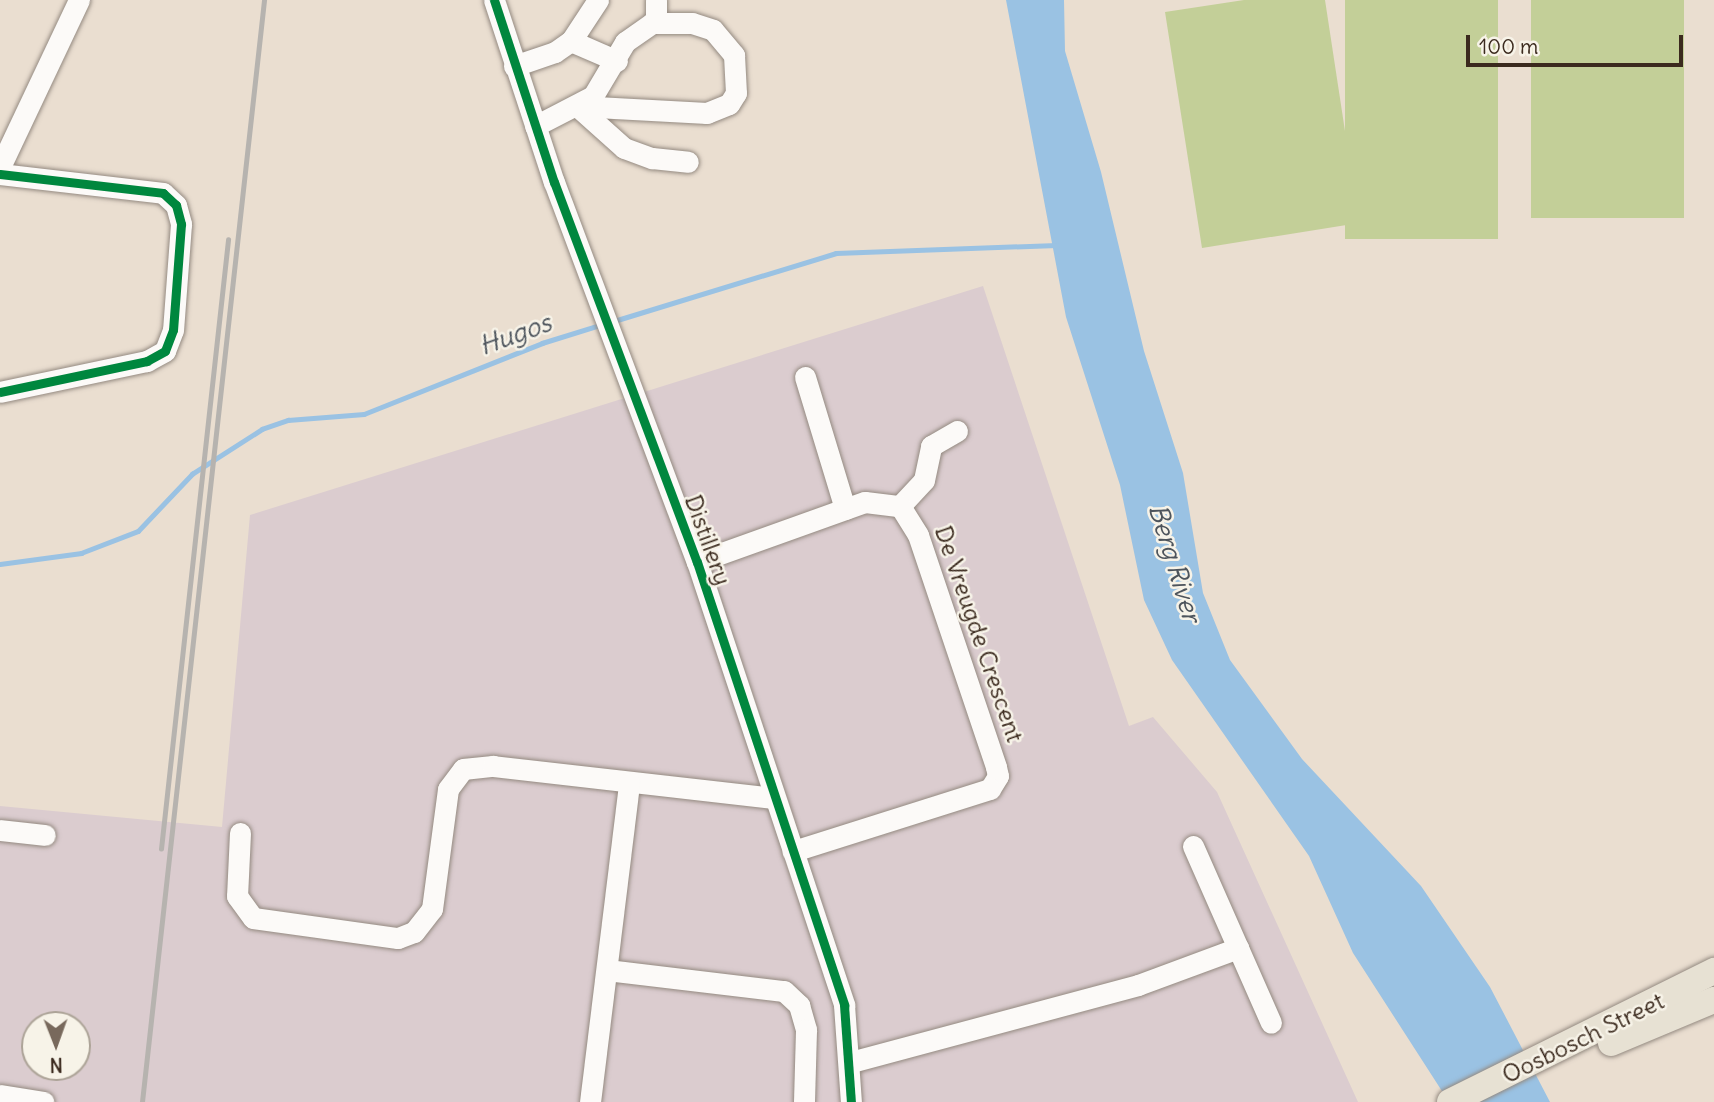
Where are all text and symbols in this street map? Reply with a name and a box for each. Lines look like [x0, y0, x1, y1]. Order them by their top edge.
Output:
scale bar [1469, 21, 1686, 65]
text: 100 m [1479, 33, 1538, 60]
water label: Hugos [475, 307, 555, 361]
street label: Distillery [678, 491, 738, 589]
water label: Berg River [1142, 500, 1208, 626]
street label: De Vreugde Crescent [928, 522, 1030, 746]
street label: Oosbosch Street [1497, 986, 1669, 1090]
north arrow [21, 1011, 91, 1081]
text: N [50, 1053, 63, 1077]

